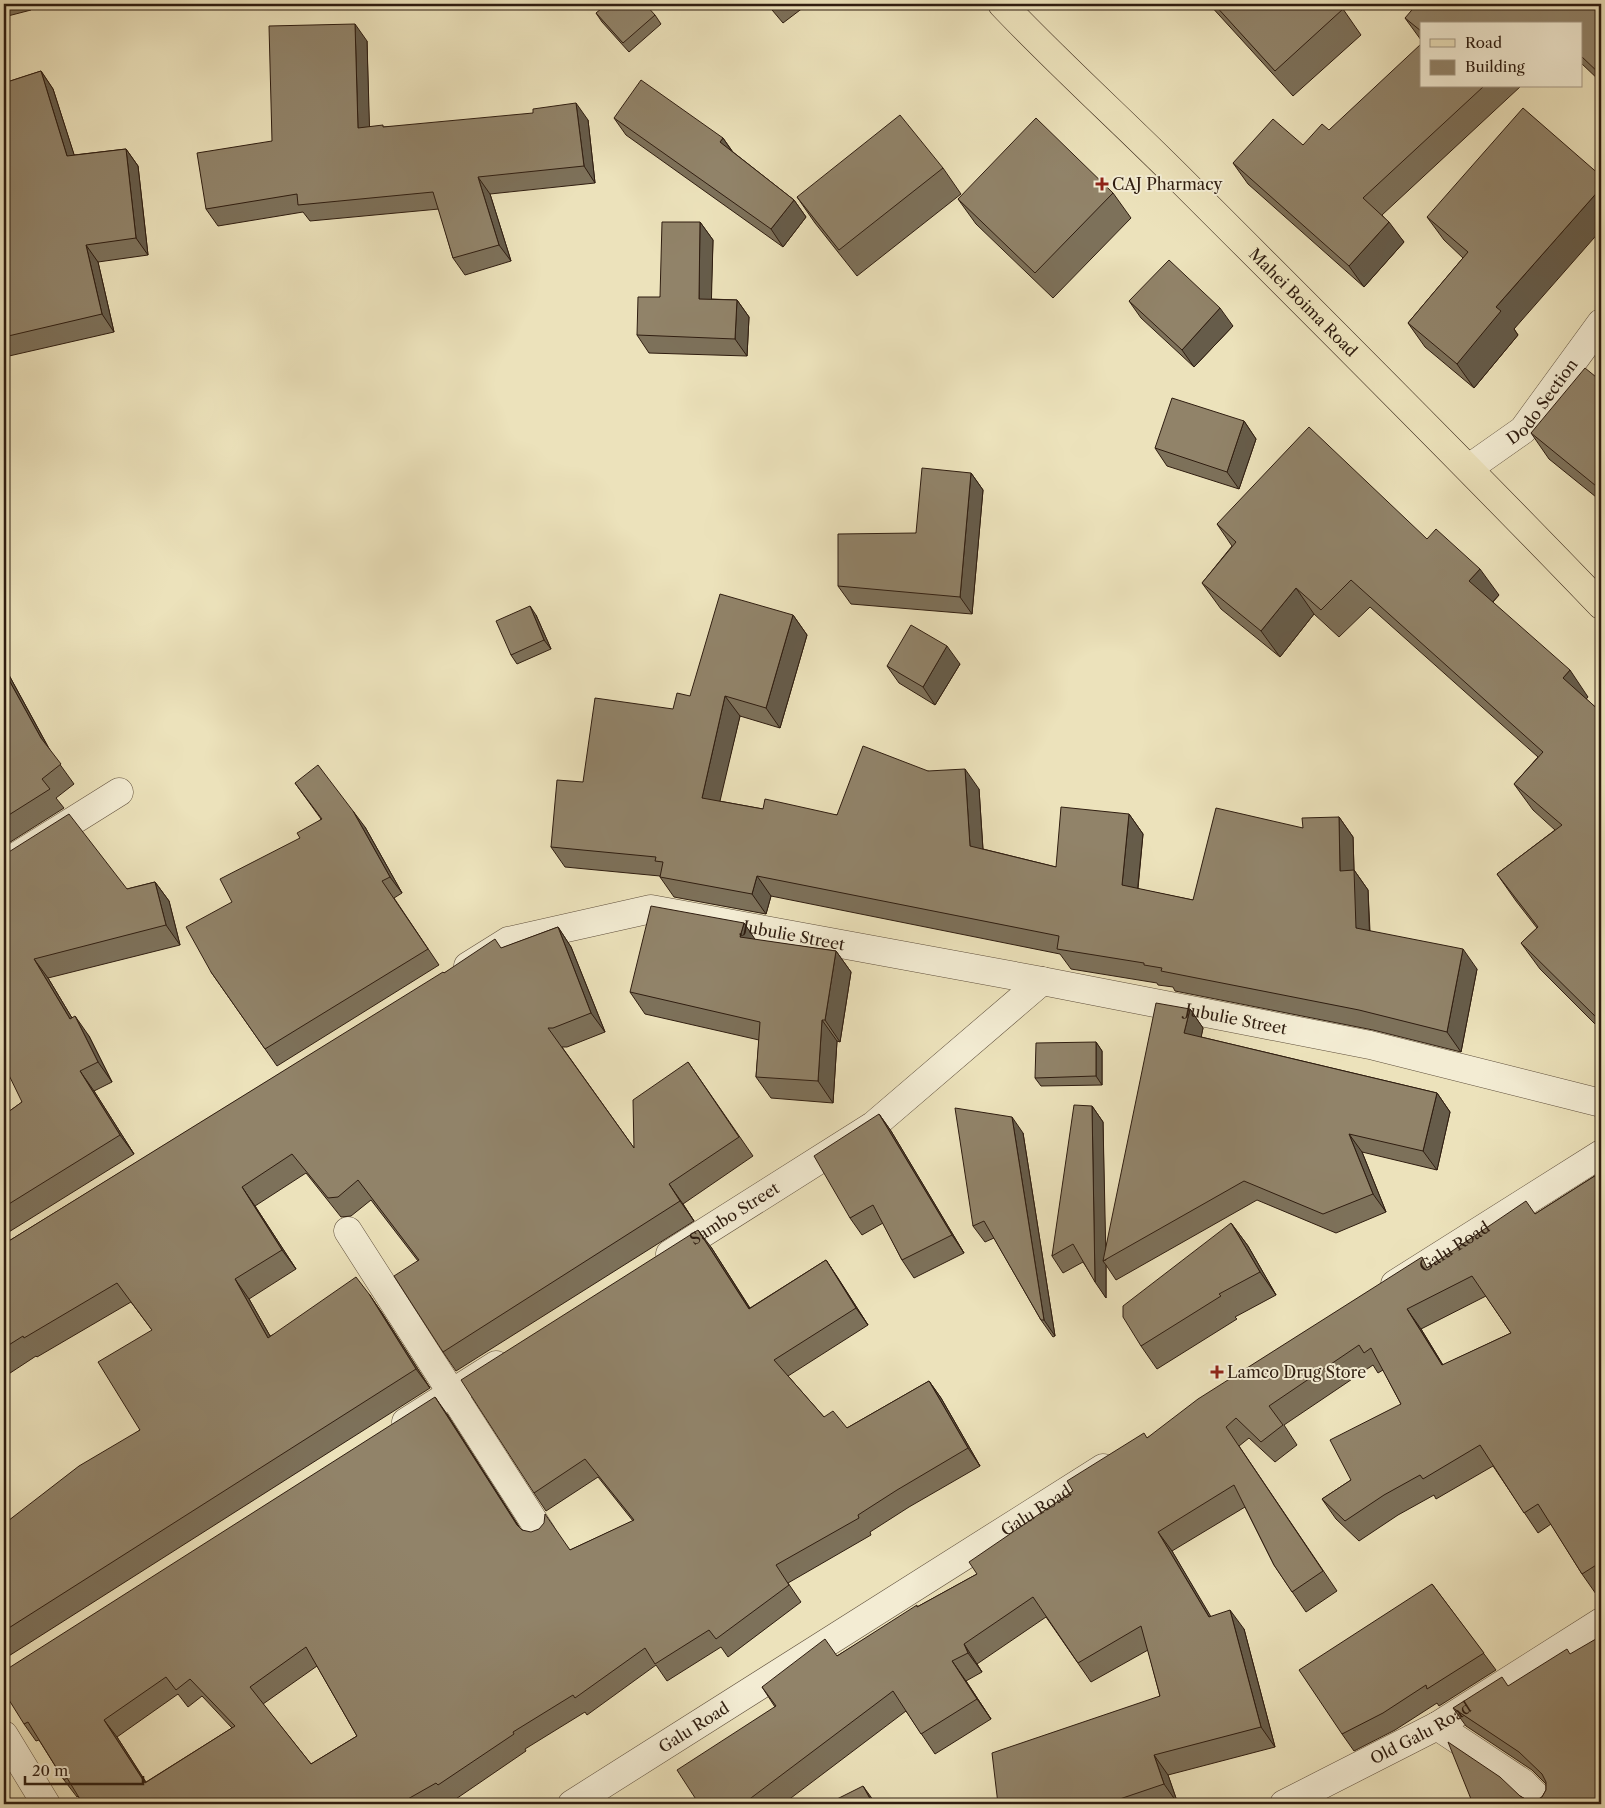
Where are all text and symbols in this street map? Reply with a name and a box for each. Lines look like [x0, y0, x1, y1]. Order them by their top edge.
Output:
legend [1420, 22, 1582, 88]
text: Road [1465, 33, 1502, 52]
text: Building [1465, 57, 1525, 76]
place label: CAJ Pharmacy [1112, 174, 1223, 194]
marker: CAJ Pharmacy [1096, 178, 1108, 190]
street label: Mahei Boima Road [1245, 244, 1362, 361]
street label: Dodo Section [1503, 355, 1582, 449]
street label: Jubulie Street [738, 916, 847, 955]
street label: Jubulie Street [1181, 999, 1289, 1039]
street label: Sambo Street [686, 1177, 783, 1249]
street label: Galu Road [1415, 1217, 1494, 1276]
place label: Lamco Drug Store [1227, 1362, 1366, 1382]
marker: Lamco Drug Store [1211, 1366, 1223, 1378]
street label: Galu Road [997, 1481, 1075, 1540]
street label: Galu Road [655, 1697, 733, 1757]
street label: Old Galu Road [1367, 1697, 1475, 1768]
scale bar [25, 1753, 142, 1785]
text: 20 m [32, 1761, 68, 1780]

